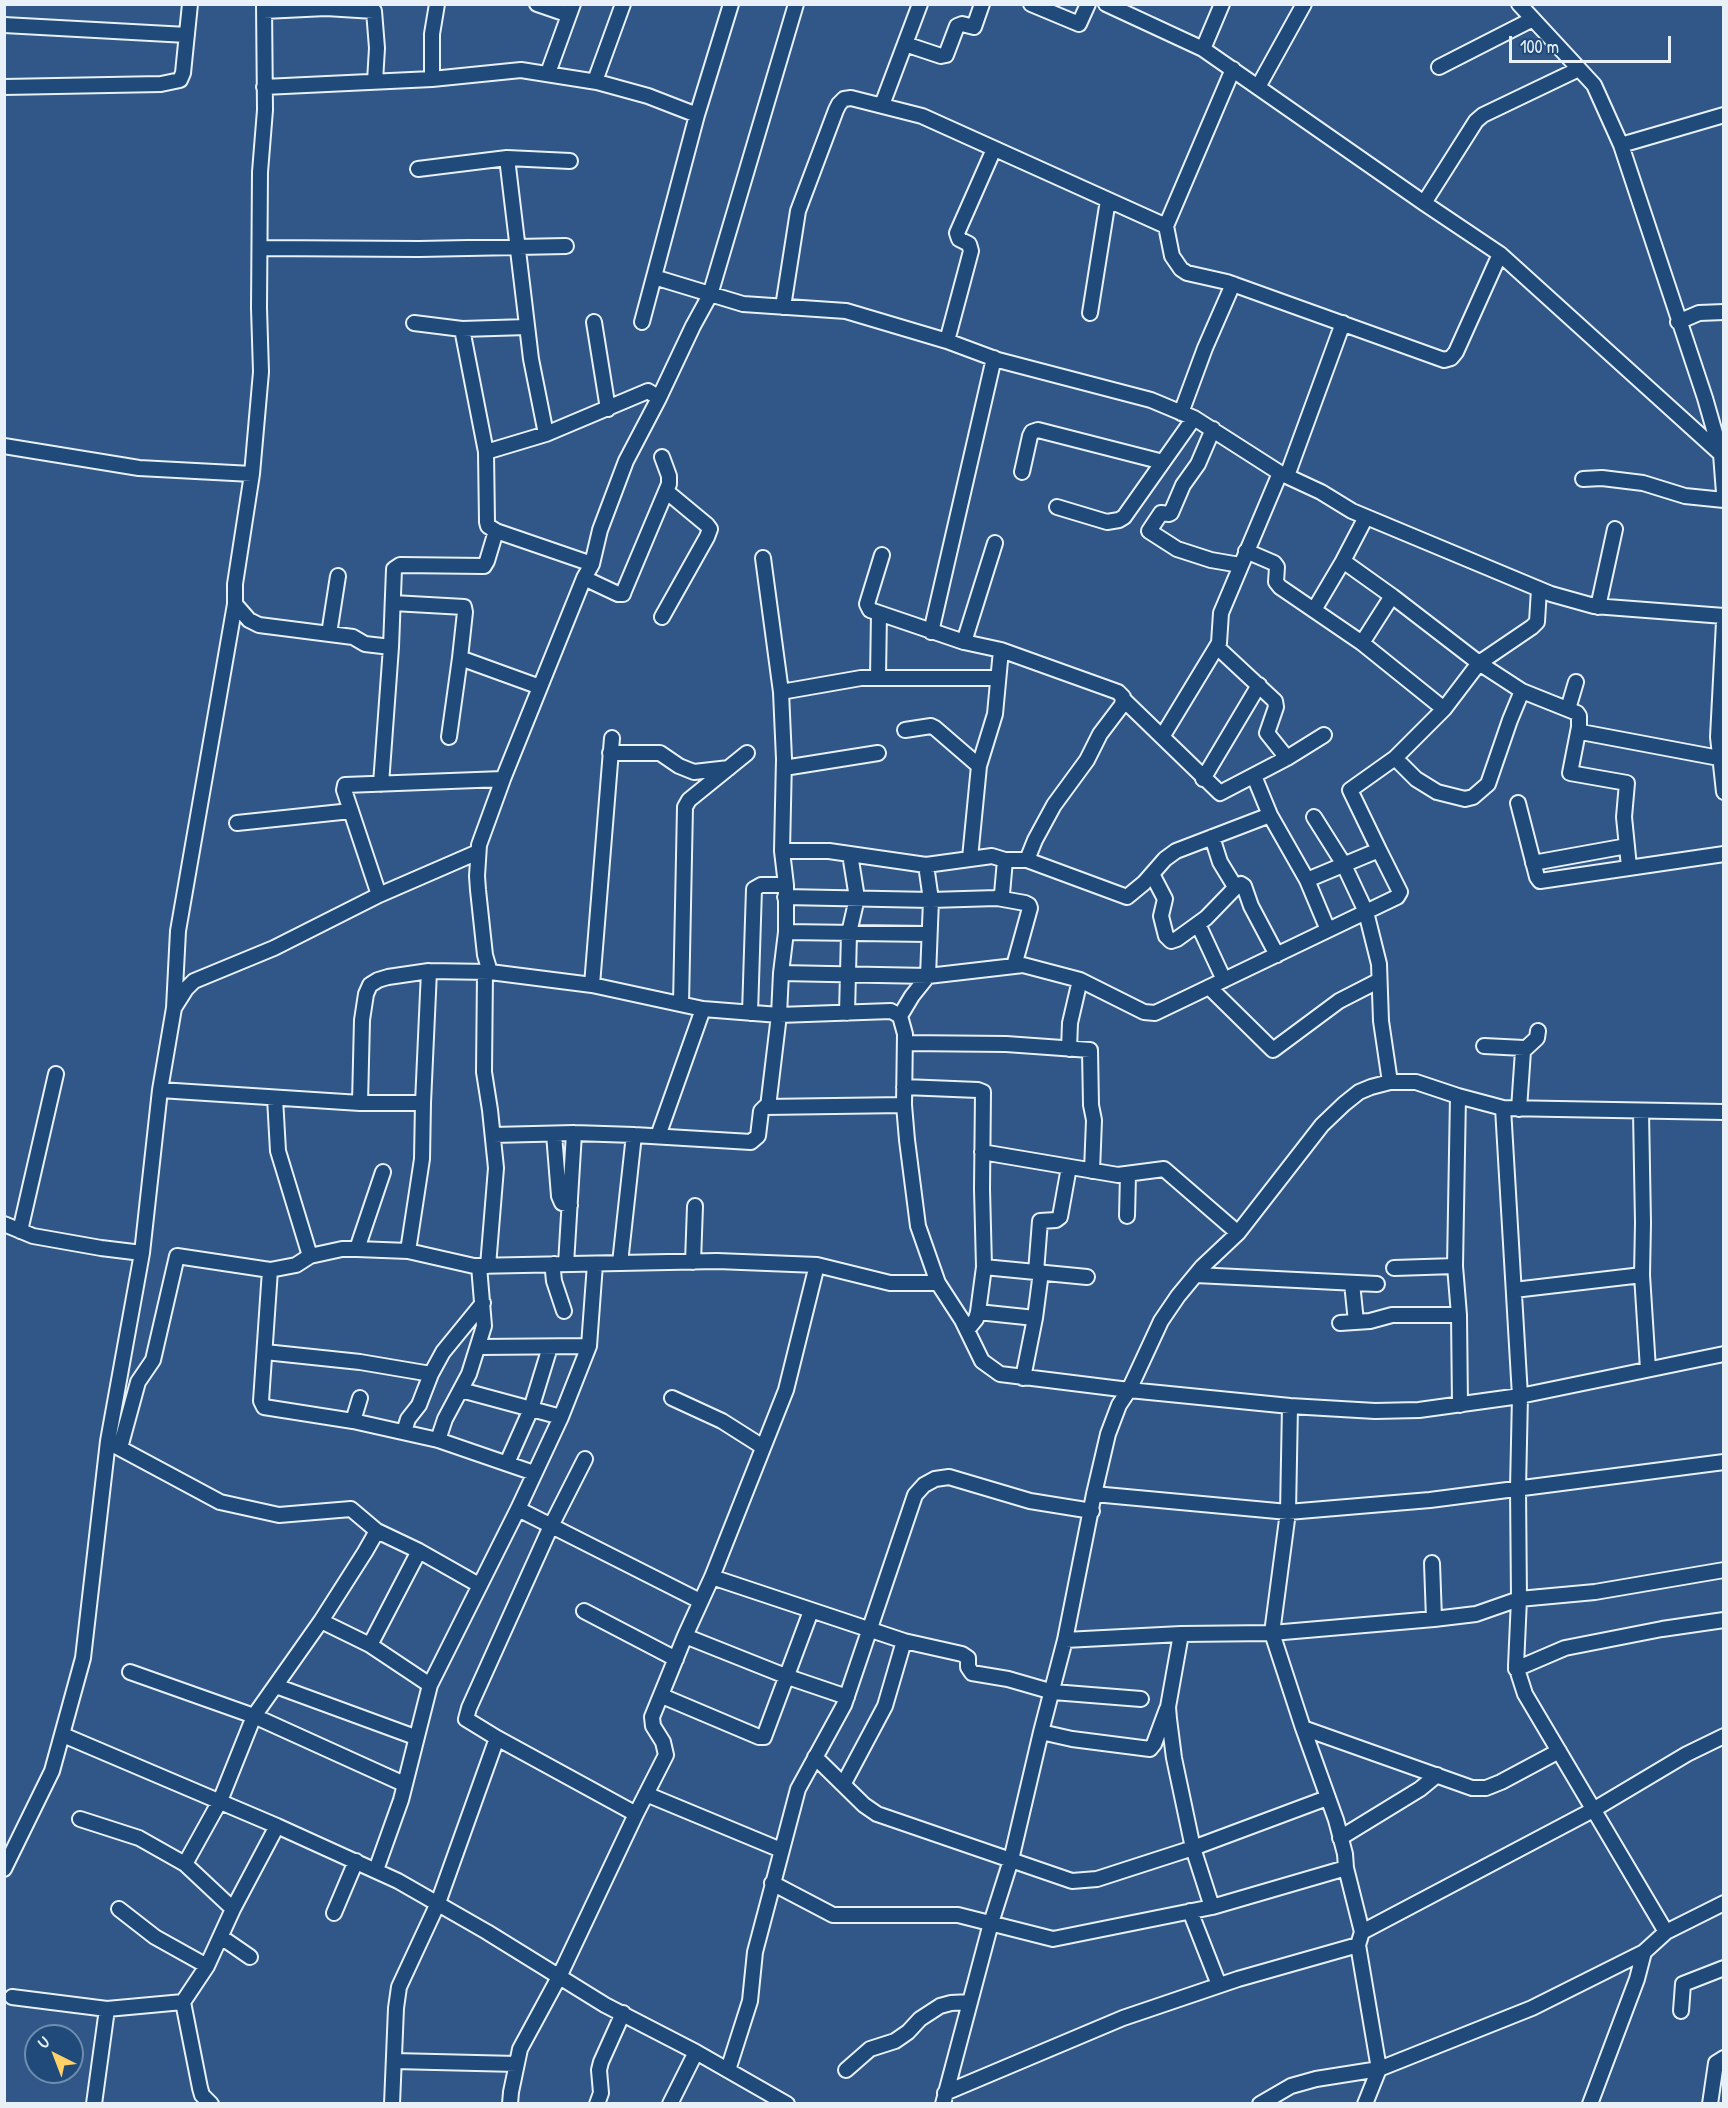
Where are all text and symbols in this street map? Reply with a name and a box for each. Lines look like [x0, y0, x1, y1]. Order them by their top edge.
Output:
scale bar [1512, 24, 1674, 62]
text: 100 m [1520, 34, 1559, 59]
north arrow [24, 2024, 84, 2084]
text: U [33, 2031, 54, 2053]

